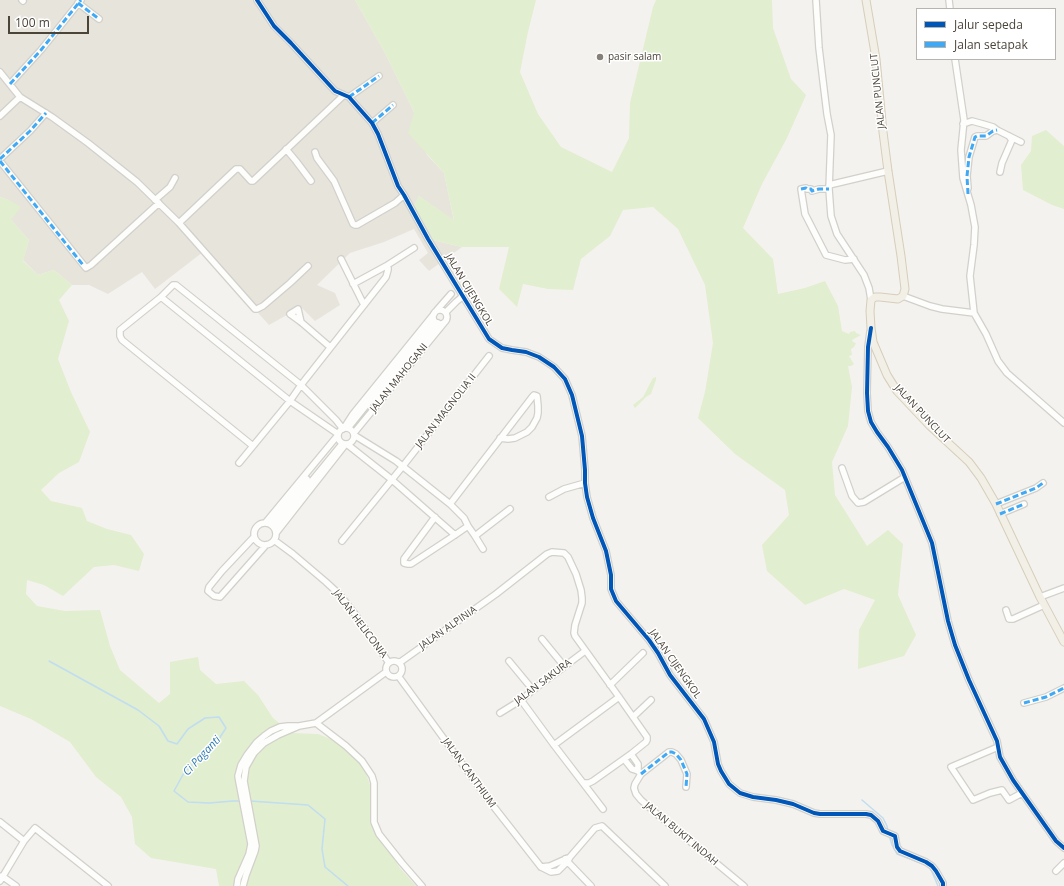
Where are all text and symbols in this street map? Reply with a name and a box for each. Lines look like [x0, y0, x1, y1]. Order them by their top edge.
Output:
scale bar [10, 8, 91, 34]
legend [916, 8, 1056, 60]
text: 100 m [15, 14, 50, 31]
text: Jalur sepeda [954, 16, 1023, 33]
text: Jalan setapak [954, 36, 1028, 53]
place label: pasir salam [608, 51, 661, 63]
marker: pasir salam [595, 52, 605, 62]
street label: JALAN PUNCLUT [868, 53, 888, 129]
street label: JALAN CIJENGKOL [443, 252, 495, 328]
street label: JALAN MAHOGANI [368, 341, 430, 415]
street label: JALAN MAGNOLIA II [413, 371, 479, 451]
street label: JALAN PUNCLUT [892, 382, 952, 446]
street label: JALAN HELICONIA [330, 588, 390, 660]
street label: JALAN ALPINIA [417, 604, 479, 652]
street label: JALAN CIJENGKOL [647, 627, 703, 701]
street label: JALAN SAKURA [512, 657, 574, 707]
water label: Ci Paganti [180, 734, 224, 778]
street label: JALAN CANTHIUM [440, 736, 498, 810]
street label: JALAN BUKIT INDAH [642, 800, 720, 868]

